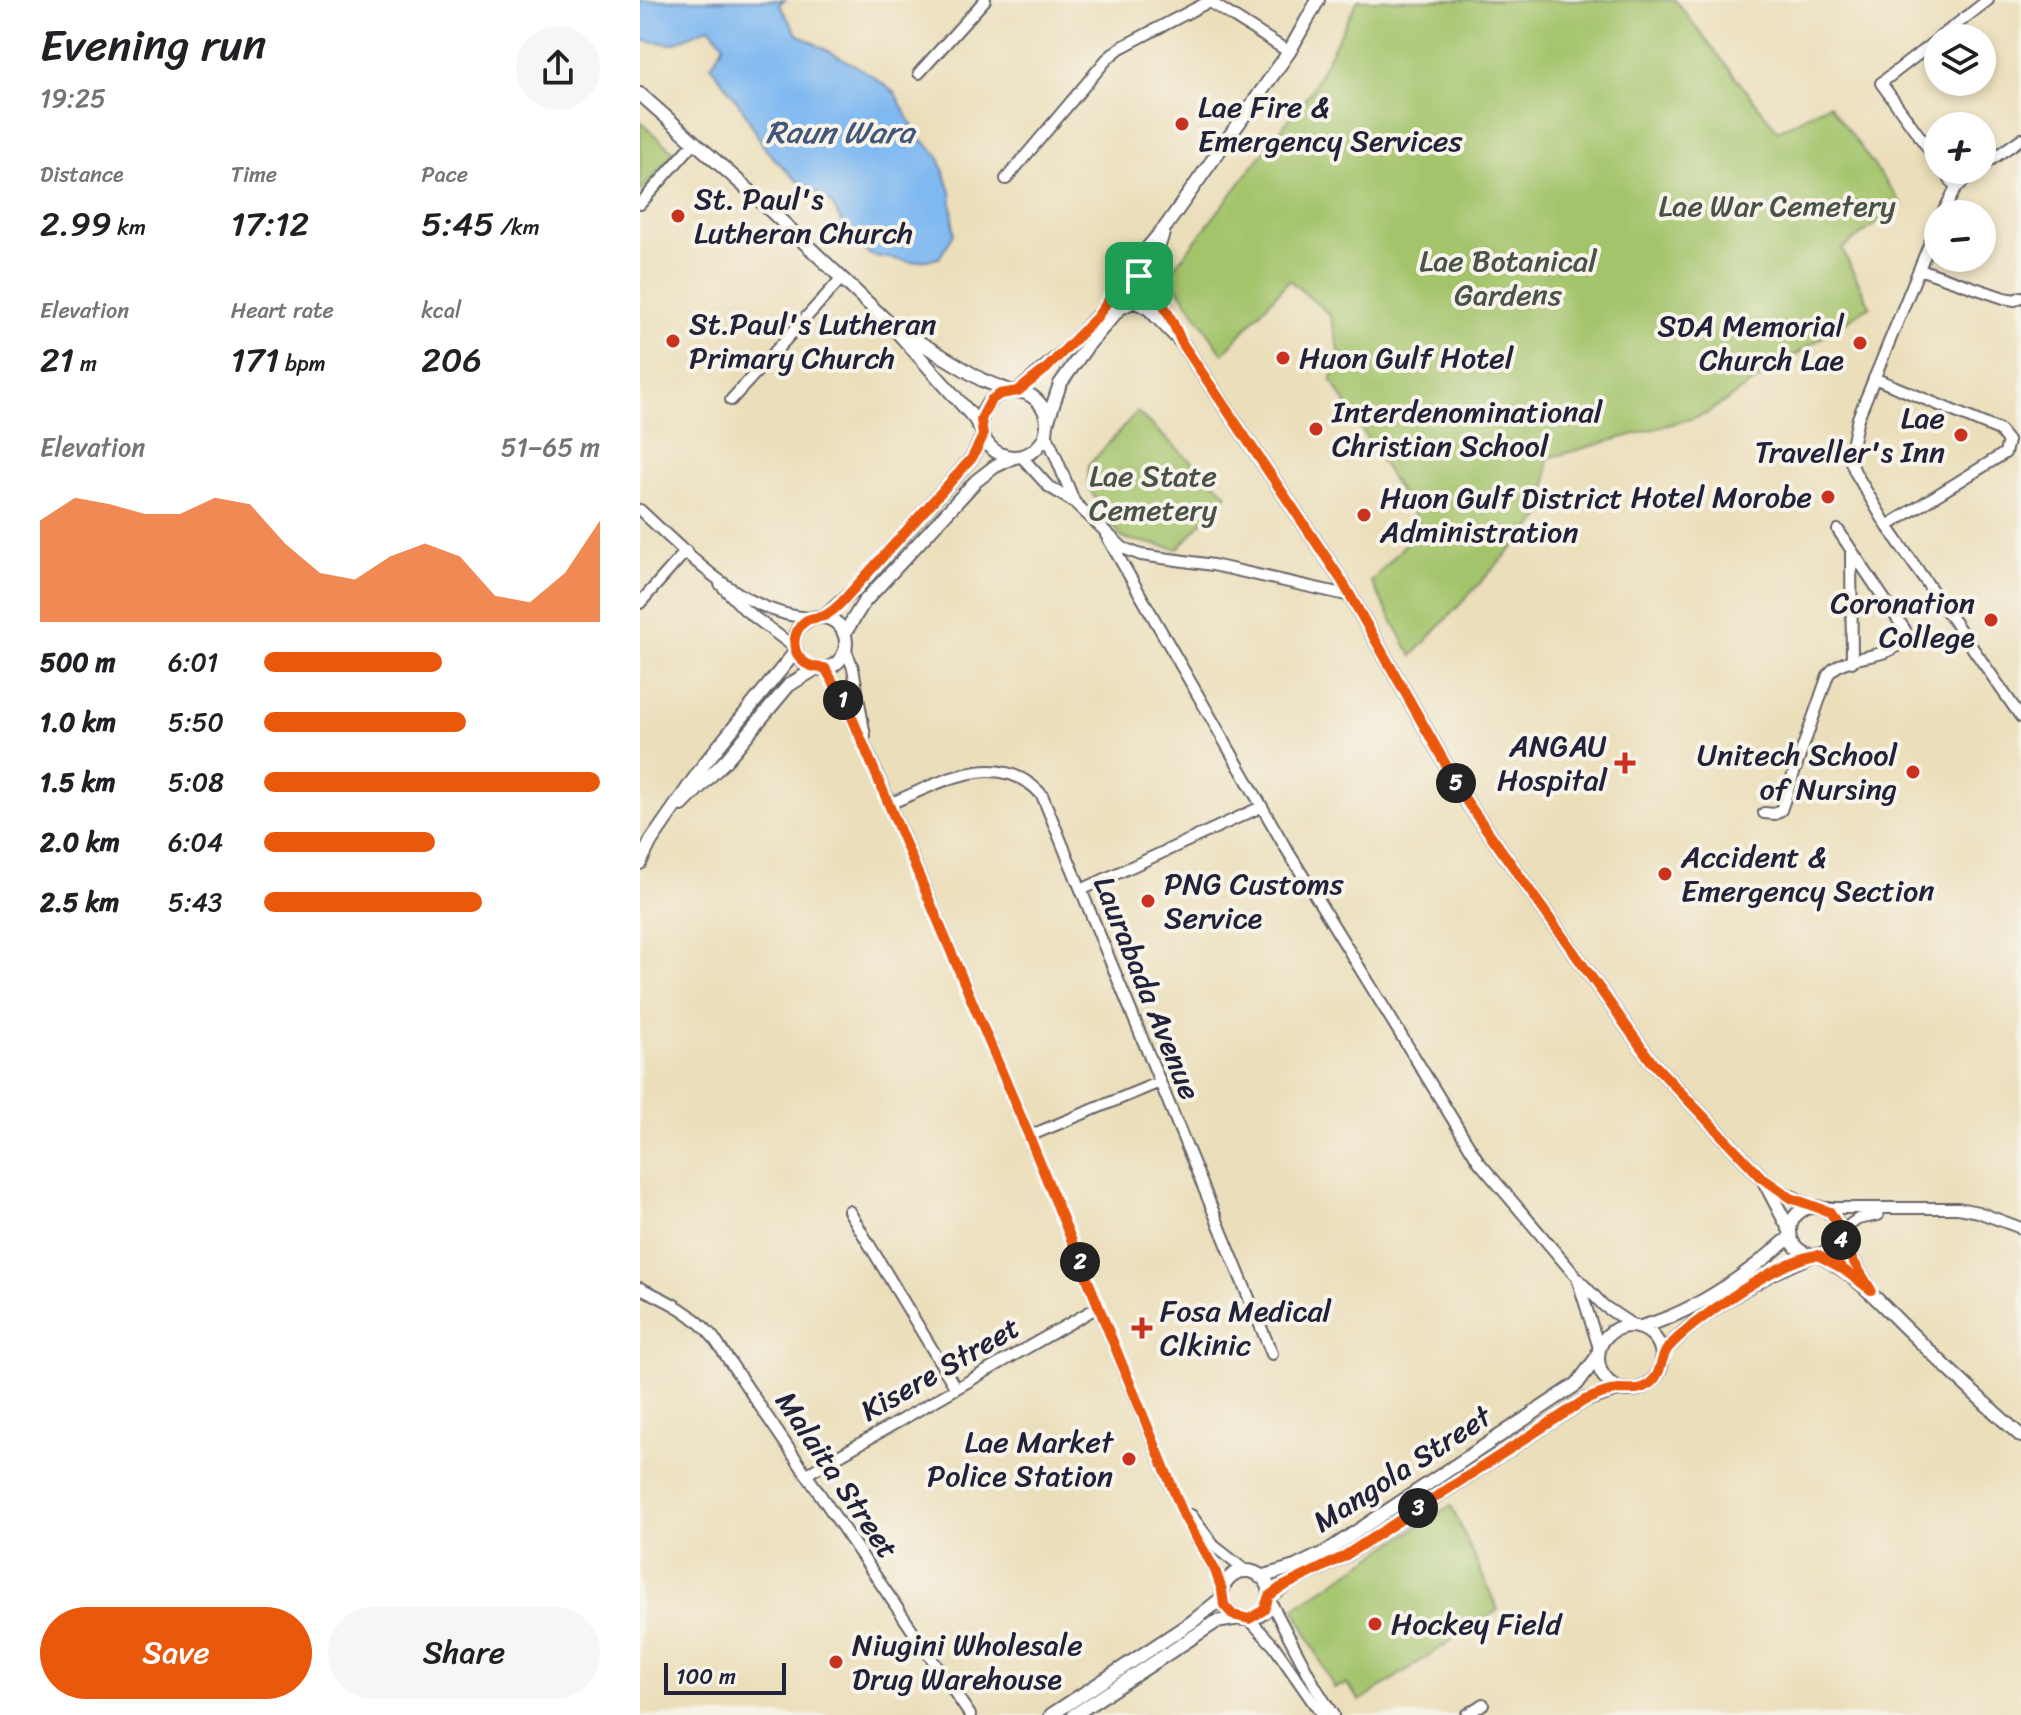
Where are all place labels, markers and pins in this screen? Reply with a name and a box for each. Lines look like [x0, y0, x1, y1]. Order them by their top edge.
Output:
place label: Lae Fire & Emergency Services [1198, 80, 1462, 168]
marker: Lae Fire & Emergency Services [1173, 115, 1191, 133]
place label: St. Paul's Lutheran Church [694, 172, 913, 260]
marker: St. Paul's Lutheran Church [669, 207, 687, 225]
pin [1105, 242, 1173, 310]
place label: St.Paul's Lutheran Primary Church [689, 297, 936, 385]
place label: SDA Memorial Church Lae [1658, 299, 1844, 387]
place label: Huon Gulf Hotel [1299, 331, 1515, 385]
marker: St.Paul's Lutheran Primary Church [664, 332, 682, 350]
marker: SDA Memorial Church Lae [1851, 334, 1869, 352]
marker: Huon Gulf Hotel [1274, 349, 1292, 367]
place label: Interdenominational Christian School [1331, 385, 1604, 473]
place label: Lae Traveller's Inn [1755, 391, 1945, 479]
marker: Interdenominational Christian School [1307, 420, 1325, 438]
marker: Lae Traveller's Inn [1952, 426, 1970, 444]
place label: Hotel Morobe [1631, 470, 1812, 524]
place label: Huon Gulf District Administration [1379, 471, 1622, 559]
marker: Hotel Morobe [1819, 488, 1837, 506]
marker: Huon Gulf District Administration [1355, 506, 1373, 524]
place label: Coronation College [1830, 576, 1975, 664]
marker: Coronation College [1982, 611, 2000, 629]
pin: 1 [823, 680, 863, 720]
place label: ANGAU Hospital [1497, 719, 1608, 807]
place label: Unitech School of Nursing [1697, 728, 1898, 816]
marker: ANGAU Hospital [1614, 752, 1636, 774]
pin: 5 [1436, 763, 1476, 803]
marker: Unitech School of Nursing [1904, 763, 1922, 781]
place label: Accident & Emergency Section [1680, 830, 1934, 918]
place label: PNG Customs Service [1164, 857, 1344, 945]
marker: Accident & Emergency Section [1656, 865, 1674, 883]
marker: PNG Customs Service [1139, 892, 1157, 910]
pin: 4 [1821, 1220, 1861, 1260]
pin: 2 [1060, 1242, 1100, 1282]
place label: Fosa Medical Clkinic [1160, 1284, 1332, 1372]
marker: Fosa Medical Clkinic [1131, 1317, 1153, 1339]
place label: Lae Market Police Station [927, 1415, 1115, 1503]
marker: Lae Market Police Station [1120, 1450, 1138, 1468]
pin: 3 [1398, 1488, 1438, 1528]
place label: Hockey Field [1391, 1597, 1564, 1651]
marker: Hockey Field [1366, 1615, 1384, 1633]
place label: Niugini Wholesale Drug Warehouse [852, 1618, 1083, 1706]
marker: Niugini Wholesale Drug Warehouse [827, 1653, 845, 1671]

